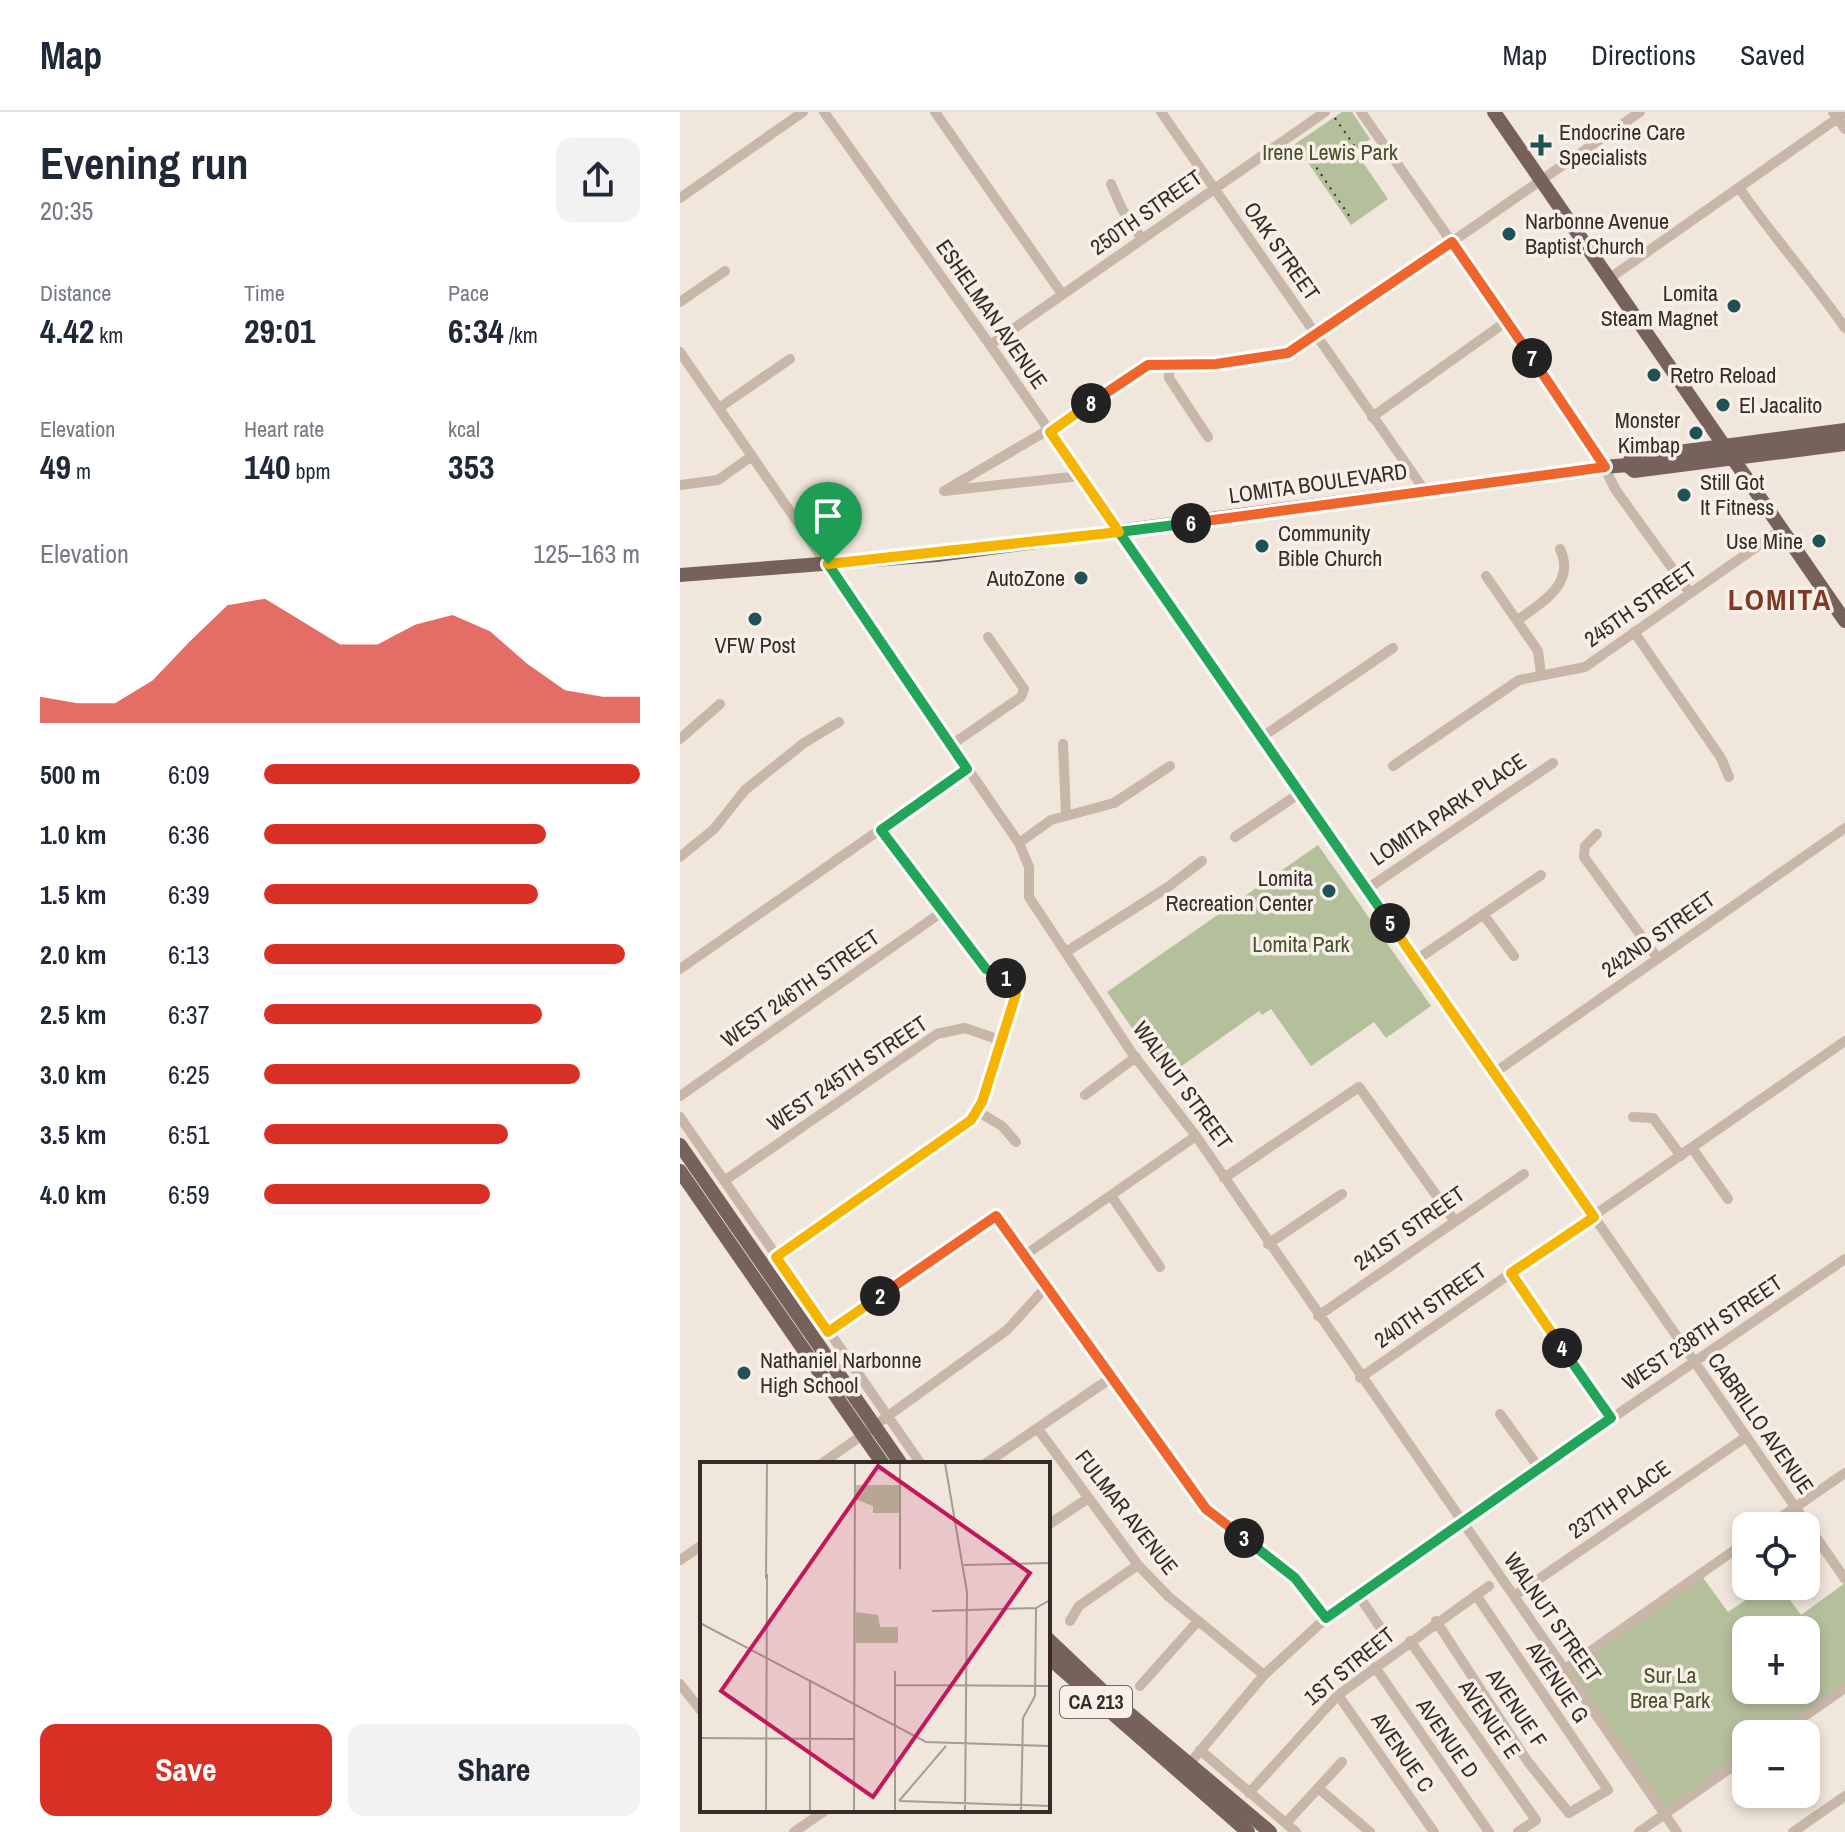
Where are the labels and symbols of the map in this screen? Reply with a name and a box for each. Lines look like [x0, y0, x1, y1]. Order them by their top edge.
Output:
place label: Endocrine Care Specialists [1559, 117, 1685, 172]
marker: Endocrine Care Specialists [1530, 134, 1552, 156]
park label: Irene Lewis Park [1262, 137, 1399, 167]
street label: 250TH STREET [1084, 162, 1208, 262]
street label: OAK STREET [1237, 196, 1327, 306]
place label: Narbonne Avenue Baptist Church [1525, 206, 1669, 261]
marker: Narbonne Avenue Baptist Church [1500, 225, 1518, 243]
street label: ESHELMAN AVENUE [929, 233, 1055, 395]
place label: Lomita Steam Magnet [1601, 278, 1718, 333]
marker: Lomita Steam Magnet [1725, 297, 1743, 315]
pin: 7 [1512, 338, 1552, 378]
place label: Retro Reload [1670, 360, 1776, 390]
marker: Retro Reload [1645, 366, 1663, 384]
pin: 8 [1071, 383, 1111, 423]
place label: El Jacalito [1739, 390, 1822, 420]
marker: El Jacalito [1714, 396, 1732, 414]
place label: Monster Kimbap [1615, 405, 1680, 460]
marker: Monster Kimbap [1687, 424, 1705, 442]
street label: LOMITA BOULEVARD [1227, 456, 1409, 510]
place label: Still Got It Fitness [1700, 467, 1774, 522]
pin [794, 482, 862, 564]
marker: Still Got It Fitness [1675, 486, 1693, 504]
pin: 6 [1171, 503, 1211, 543]
place label: Community Bible Church [1278, 518, 1382, 573]
place label: Use Mine [1726, 526, 1803, 556]
marker: Use Mine [1810, 532, 1828, 550]
marker: Community Bible Church [1253, 537, 1271, 555]
street label: 245TH STREET [1578, 554, 1702, 654]
place label: AutoZone [986, 563, 1065, 593]
marker: AutoZone [1072, 569, 1090, 587]
district label: LOMITA [1728, 579, 1832, 619]
marker: VFW Post [746, 610, 764, 628]
place label: VFW Post [714, 630, 796, 660]
street label: LOMITA PARK PLACE [1364, 746, 1532, 872]
place label: Lomita Recreation Center [1166, 863, 1313, 918]
marker: Lomita Recreation Center [1320, 882, 1338, 900]
street label: 242ND STREET [1595, 884, 1721, 984]
pin: 5 [1370, 903, 1410, 943]
street label: WEST 246TH STREET [715, 922, 885, 1054]
park label: Lomita Park [1252, 929, 1351, 959]
pin: 1 [986, 958, 1026, 998]
street label: WEST 245TH STREET [761, 1008, 933, 1138]
street label: WALNUT STREET [1126, 1015, 1240, 1155]
street label: 241ST STREET [1348, 1179, 1470, 1277]
street label: 240TH STREET [1368, 1255, 1492, 1355]
street label: WEST 238TH STREET [1616, 1267, 1788, 1397]
pin: 2 [860, 1276, 900, 1316]
pin: 4 [1542, 1328, 1582, 1368]
place label: Nathaniel Narbonne High School [760, 1345, 921, 1400]
street label: CABRILLO AVENUE [1701, 1346, 1821, 1500]
marker: Nathaniel Narbonne High School [735, 1364, 753, 1382]
street label: FULMAR AVENUE [1069, 1443, 1185, 1581]
street label: 237TH PLACE [1562, 1453, 1676, 1545]
inset map [700, 1462, 1050, 1812]
pin: 3 [1224, 1518, 1264, 1558]
street label: WALNUT STREET [1497, 1546, 1609, 1688]
street label: 1ST STREET [1297, 1620, 1401, 1712]
street label: AVENUE G [1519, 1635, 1596, 1728]
park label: Sur La Brea Park [1630, 1660, 1711, 1715]
street label: AVENUE F [1479, 1662, 1554, 1753]
street label: AVENUE E [1451, 1673, 1528, 1764]
road number: CA 213 [1060, 1686, 1132, 1718]
street label: AVENUE D [1409, 1691, 1486, 1784]
street label: AVENUE C [1364, 1705, 1441, 1798]

